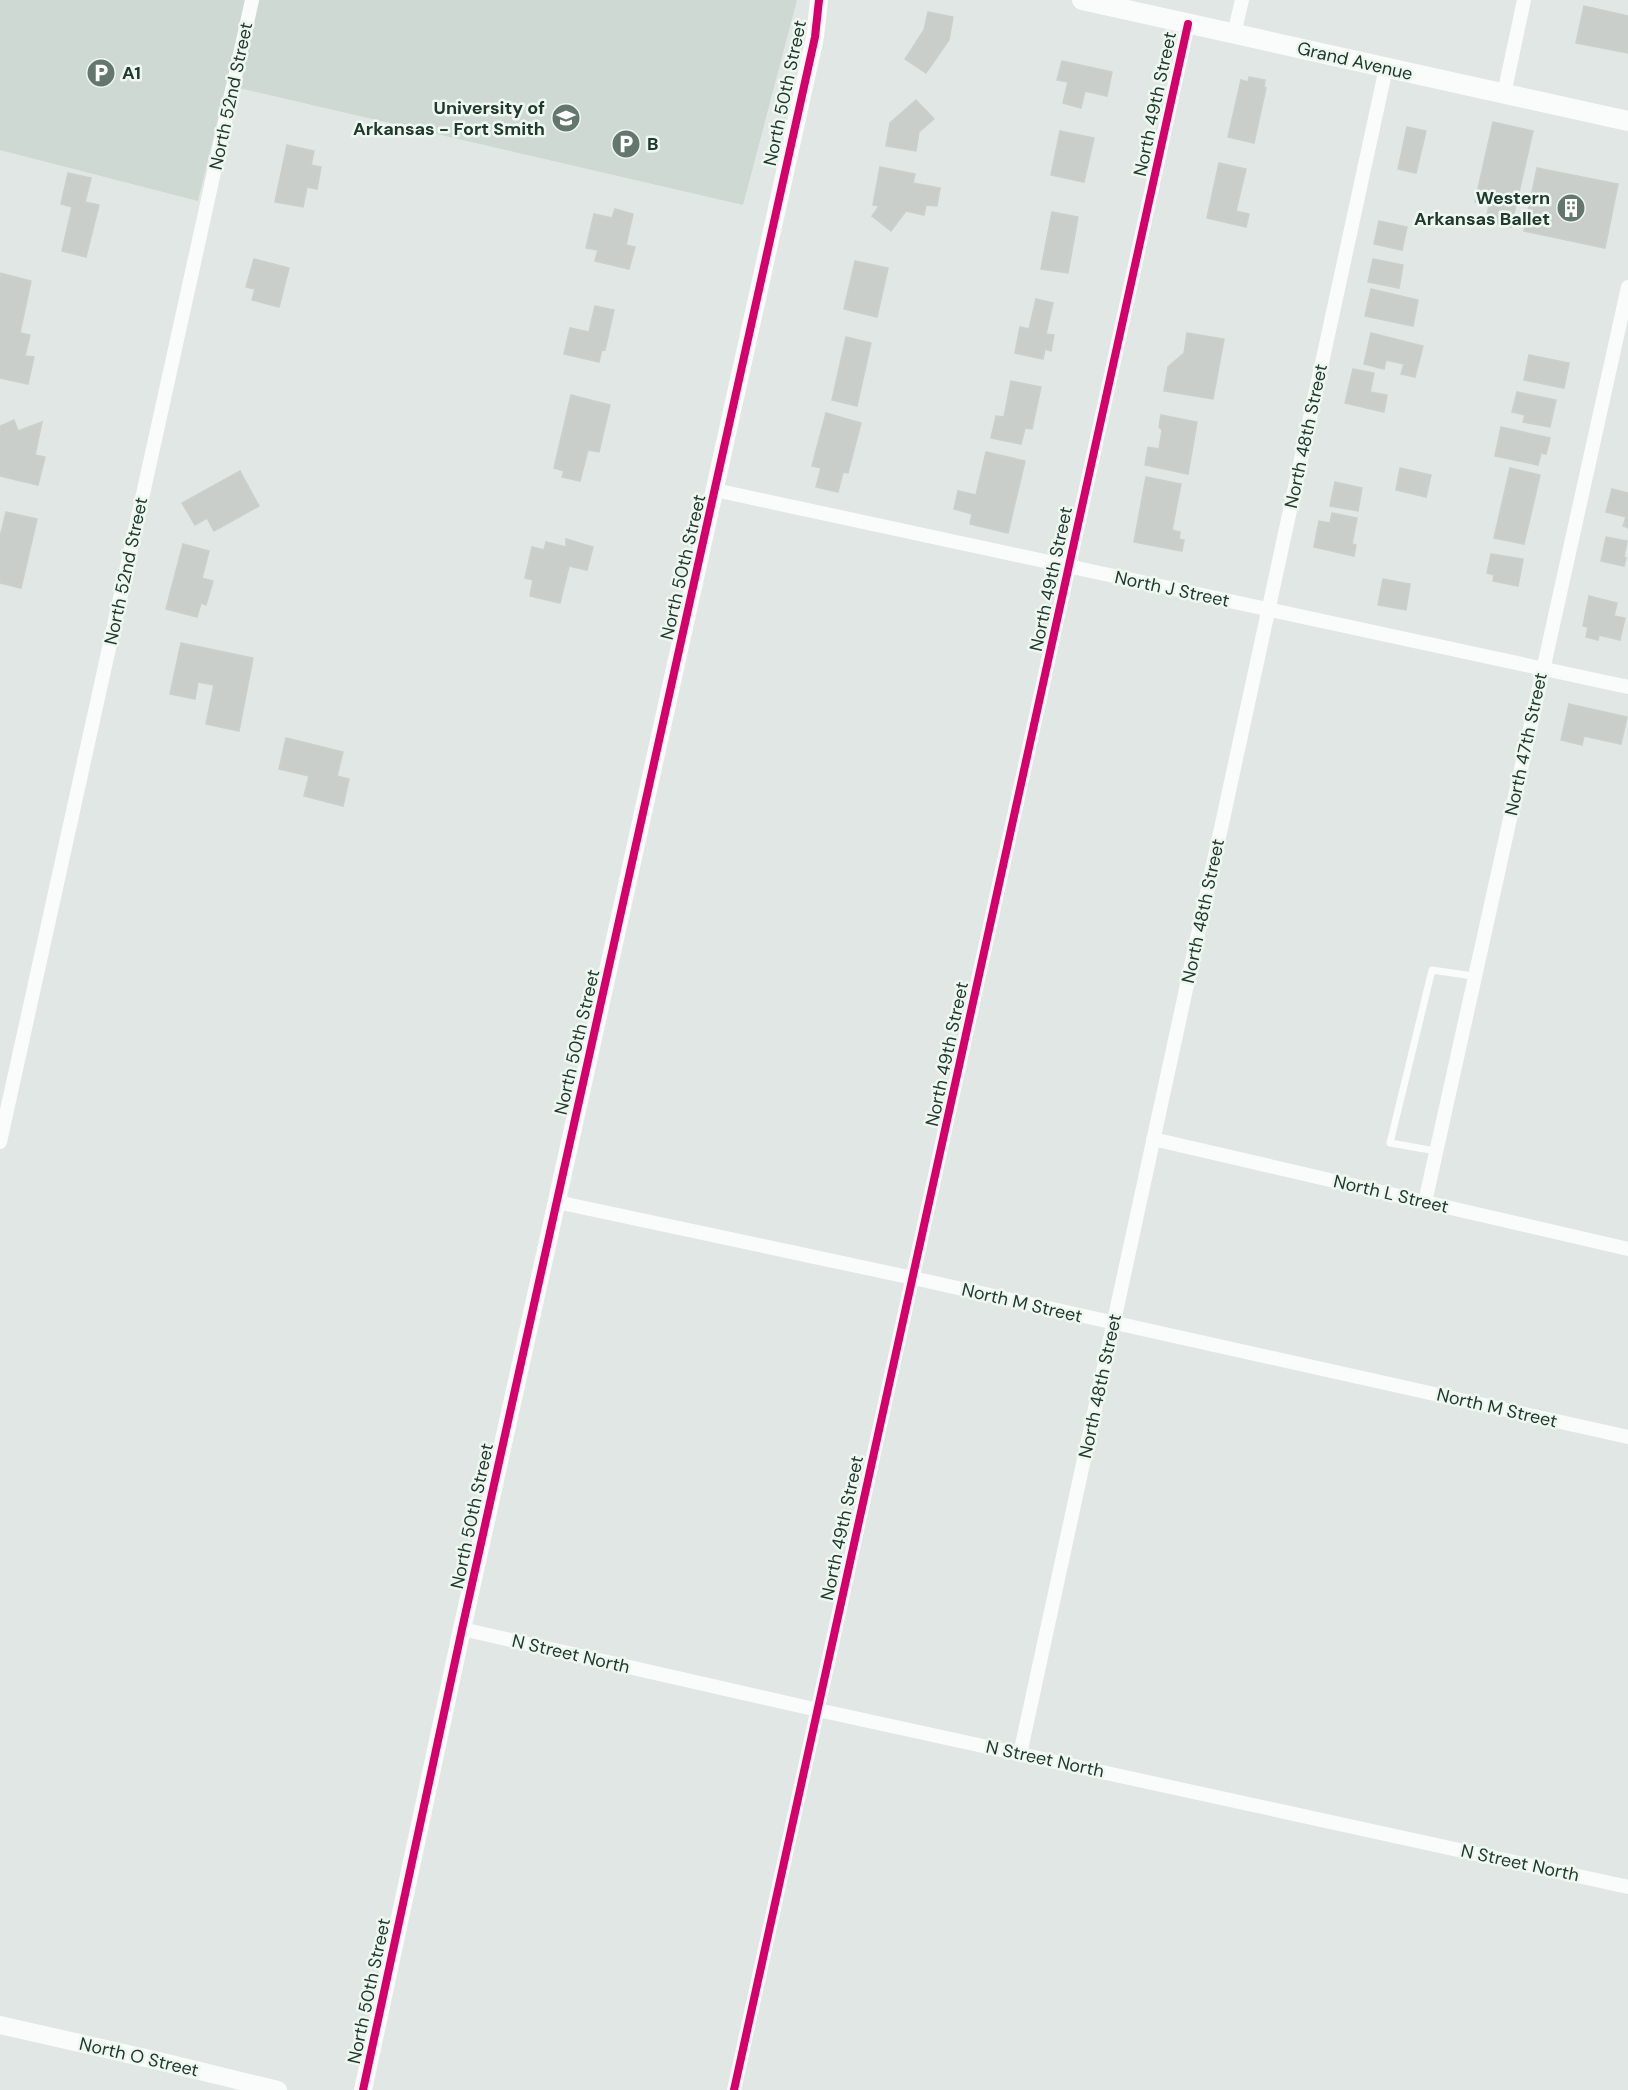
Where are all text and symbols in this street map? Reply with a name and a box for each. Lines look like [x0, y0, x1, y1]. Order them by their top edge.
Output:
street label: North 50th Street [758, 18, 812, 168]
street label: North 52nd Street [204, 20, 258, 172]
street label: North 49th Street [1128, 29, 1182, 179]
street label: Grand Avenue [1295, 36, 1415, 86]
parking icon: A1 [85, 57, 117, 89]
place label: A1 [122, 61, 141, 85]
place label: University of Arkansas - Fort Smith [353, 96, 545, 141]
school or university icon: University of Arkansas - Fort Smith [550, 102, 582, 134]
parking icon: B [610, 128, 642, 160]
place label: B [647, 132, 658, 156]
place label: Western Arkansas Ballet [1414, 186, 1550, 231]
building icon: Western Arkansas Ballet [1555, 192, 1587, 224]
street label: North 48th Street [1279, 362, 1333, 510]
street label: North 50th Street [655, 492, 711, 642]
street label: North 52nd Street [99, 495, 153, 647]
street label: North 49th Street [1024, 504, 1078, 654]
street label: North J Street [1112, 565, 1232, 613]
street label: North 47th Street [1499, 670, 1553, 818]
street label: North 48th Street [1176, 837, 1230, 985]
street label: North 50th Street [549, 967, 605, 1117]
street label: North 49th Street [920, 979, 974, 1129]
street label: North L Street [1331, 1169, 1451, 1219]
street label: North M Street [959, 1277, 1085, 1329]
street label: North 48th Street [1073, 1312, 1127, 1460]
street label: North M Street [1434, 1382, 1560, 1434]
street label: North 50th Street [445, 1441, 499, 1591]
street label: North 49th Street [815, 1453, 869, 1603]
street label: N Street North [510, 1629, 632, 1679]
street label: N Street North [984, 1735, 1106, 1783]
street label: N Street North [1459, 1839, 1581, 1887]
street label: North 50th Street [342, 1916, 396, 2066]
street label: North O Street [77, 2032, 201, 2082]

